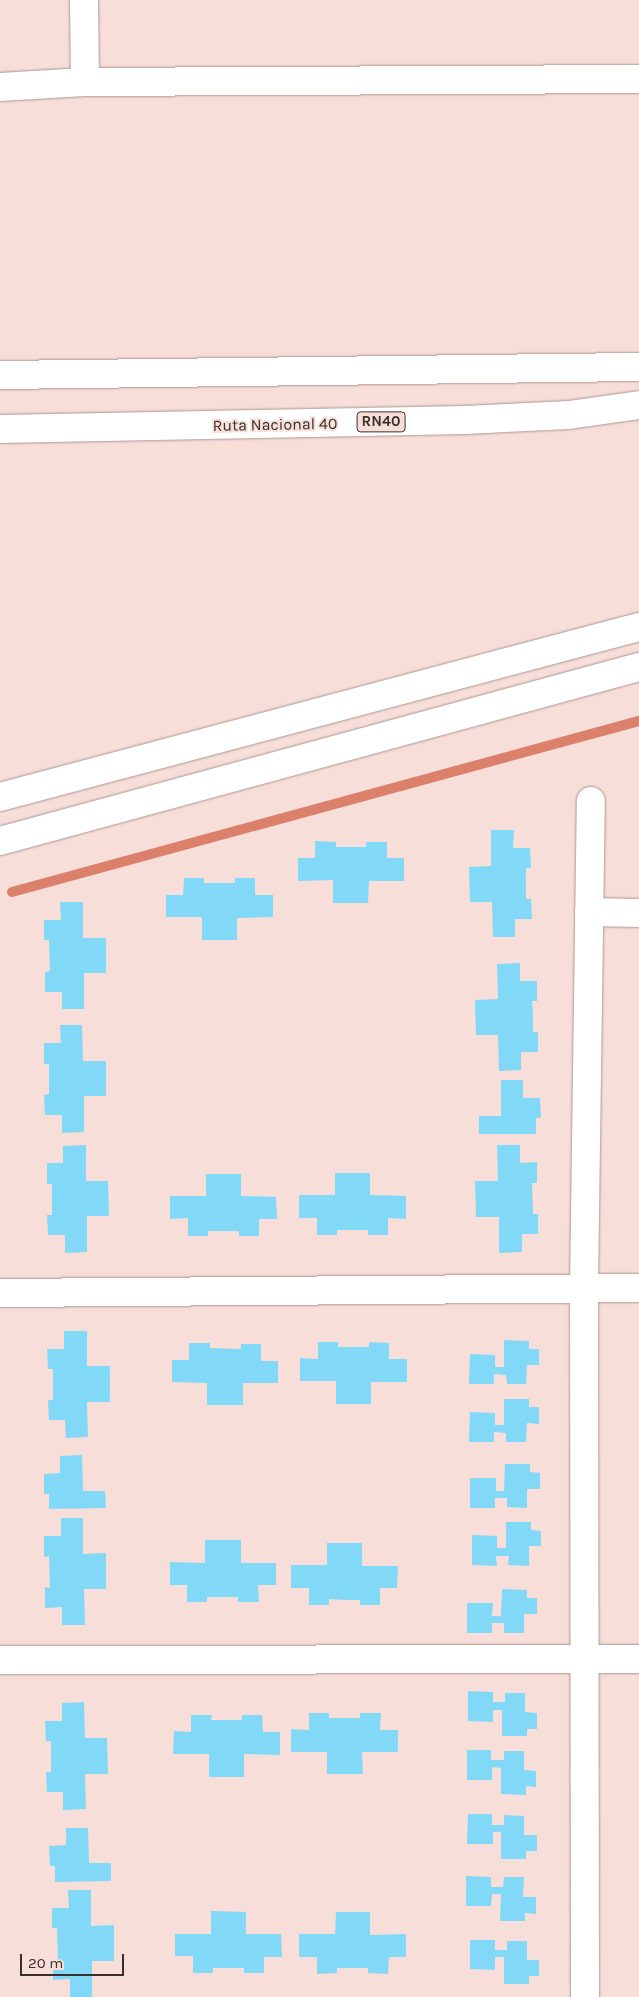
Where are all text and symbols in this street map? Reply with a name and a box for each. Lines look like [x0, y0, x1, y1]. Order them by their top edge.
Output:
road number: RN40 [356, 410, 406, 434]
street label: Ruta Nacional 40 [212, 414, 338, 436]
scale bar [22, 1944, 126, 1976]
text: 20 m [28, 1954, 63, 1972]

